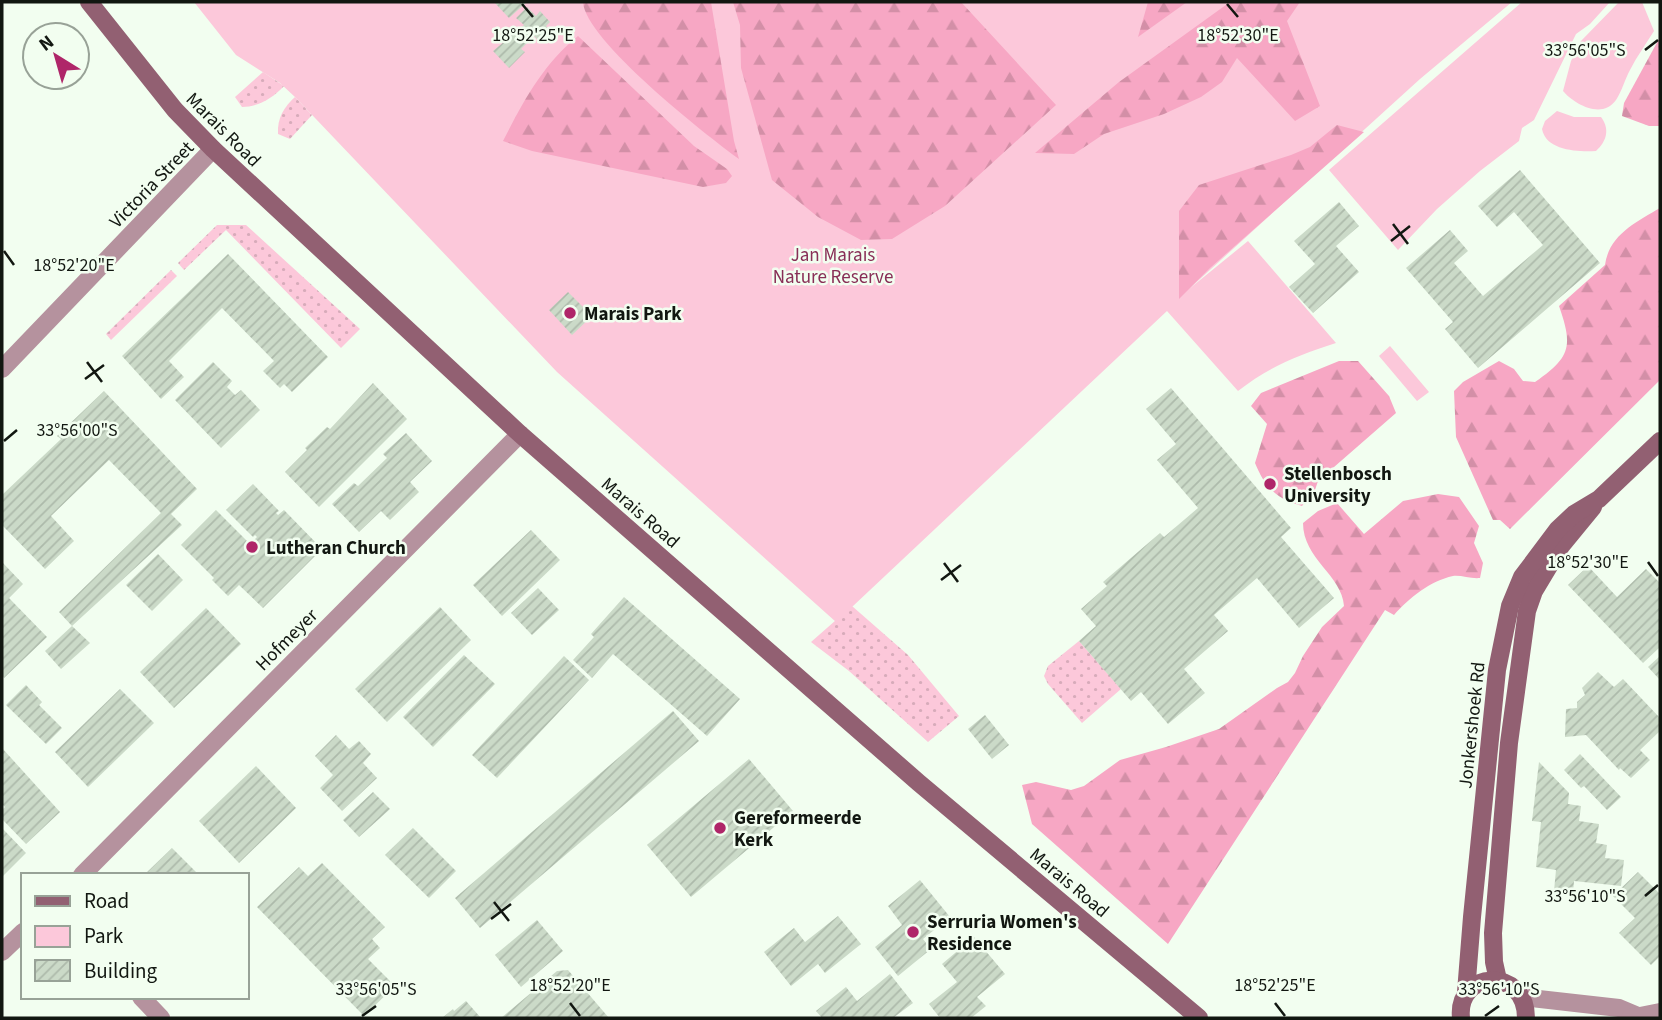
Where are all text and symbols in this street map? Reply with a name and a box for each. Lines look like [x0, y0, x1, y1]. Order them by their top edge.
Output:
north arrow [21, 21, 91, 91]
text: 18°52'25"E [492, 23, 574, 48]
text: 18°52'30"E [1197, 23, 1279, 48]
text: N [33, 29, 60, 58]
text: 33°56'05"S [1544, 38, 1626, 63]
street label: Marais Road [179, 86, 267, 174]
street label: Victoria Street [104, 135, 201, 235]
park label: Jan Marais Nature Reserve [773, 242, 893, 291]
text: 18°52'20"E [33, 253, 115, 278]
place label: Marais Park [584, 301, 682, 328]
marker: Marais Park [562, 305, 578, 321]
text: 33°56'00"S [36, 418, 118, 443]
place label: Stellenbosch University [1284, 461, 1392, 510]
street label: Marais Road [595, 471, 685, 555]
marker: Stellenbosch University [1262, 476, 1278, 492]
place label: Lutheran Church [266, 535, 406, 562]
marker: Lutheran Church [244, 539, 260, 555]
text: 18°52'30"E [1547, 550, 1629, 575]
street label: Hofmeyer [250, 603, 325, 677]
street label: Jonkershoek Rd [1452, 660, 1493, 790]
place label: Gereformeerde Kerk [734, 805, 862, 854]
marker: Gereformeerde Kerk [712, 820, 728, 836]
street label: Marais Road [1023, 842, 1115, 924]
legend [21, 873, 248, 999]
text: 33°56'10"S [1544, 884, 1626, 909]
text: Road [84, 886, 129, 916]
place label: Serruria Women's Residence [927, 909, 1077, 958]
text: Park [84, 921, 124, 951]
marker: Serruria Women's Residence [905, 924, 921, 940]
text: Building [84, 956, 158, 986]
text: 18°52'20"E [529, 973, 611, 998]
text: 18°52'25"E [1234, 973, 1316, 998]
text: 33°56'05"S [335, 977, 417, 1002]
text: 33°56'10"S [1458, 977, 1540, 1002]

